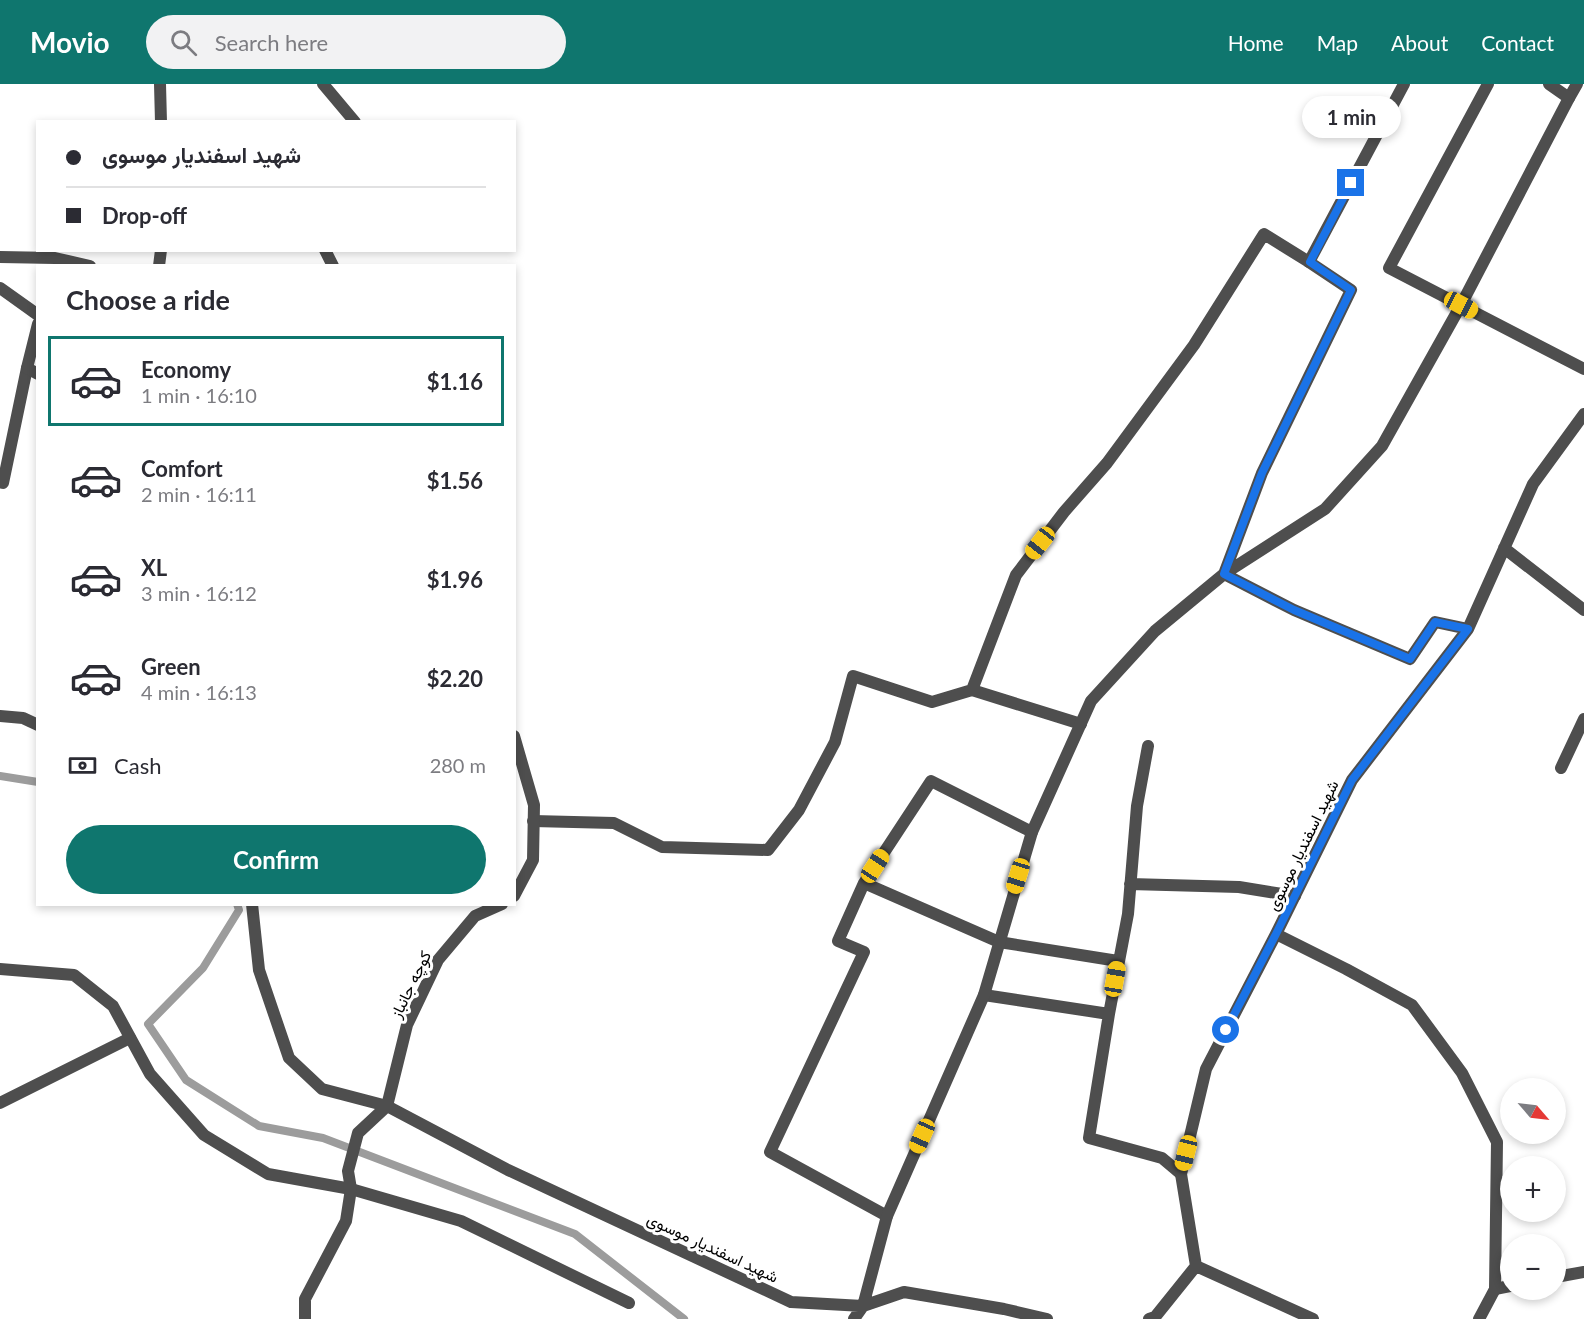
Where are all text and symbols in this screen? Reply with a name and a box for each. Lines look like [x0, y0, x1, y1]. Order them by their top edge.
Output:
search box [146, 15, 566, 69]
text: Movio [30, 25, 110, 59]
icon: search [167, 26, 200, 59]
text: Search here [215, 29, 328, 56]
text: Home [1228, 30, 1284, 55]
text: Map [1317, 30, 1358, 55]
text: About [1391, 30, 1448, 55]
text: Contact [1481, 30, 1554, 55]
callout: 1 min [1302, 96, 1400, 138]
text: 1 min [1327, 105, 1376, 129]
text: شهید اسفندیار موسوی [102, 141, 301, 168]
route end [1337, 169, 1364, 196]
text: Drop-off [102, 202, 187, 229]
text: Choose a ride [66, 283, 230, 316]
car [1441, 289, 1481, 321]
icon: car [69, 354, 123, 408]
text: Economy [141, 356, 231, 383]
text: $1.16 [427, 368, 483, 395]
text: 1 min · 16:10 [141, 383, 257, 407]
icon: car [69, 453, 123, 507]
text: Comfort [141, 455, 223, 482]
text: $1.56 [427, 467, 483, 494]
text: 2 min · 16:11 [141, 482, 257, 506]
car [1022, 523, 1058, 563]
icon: car [69, 552, 123, 606]
text: XL [141, 554, 167, 581]
text: $1.96 [427, 566, 483, 593]
text: 3 min · 16:12 [141, 581, 257, 605]
icon: car [69, 651, 123, 705]
text: Green [141, 653, 201, 680]
text: $2.20 [427, 665, 483, 692]
text: 4 min · 16:13 [141, 680, 257, 704]
icon: cash [66, 749, 99, 782]
text: Cash [114, 752, 161, 779]
text: 280 m [430, 753, 486, 777]
street label: شهید اسفندیار موسوی [1262, 777, 1344, 914]
button: Confirm [66, 825, 486, 894]
car [858, 846, 892, 886]
car [1004, 856, 1032, 896]
street label: کوچه جانباز [385, 947, 437, 1023]
car [1103, 960, 1127, 998]
route start [1212, 1016, 1239, 1043]
north arrow [1500, 1078, 1566, 1144]
map controls [1500, 1078, 1566, 1300]
car [906, 1116, 938, 1156]
car [1173, 1133, 1199, 1173]
button: + [1500, 1156, 1566, 1222]
street label: شهید اسفندیار موسوی [644, 1208, 782, 1288]
button: − [1500, 1234, 1566, 1300]

